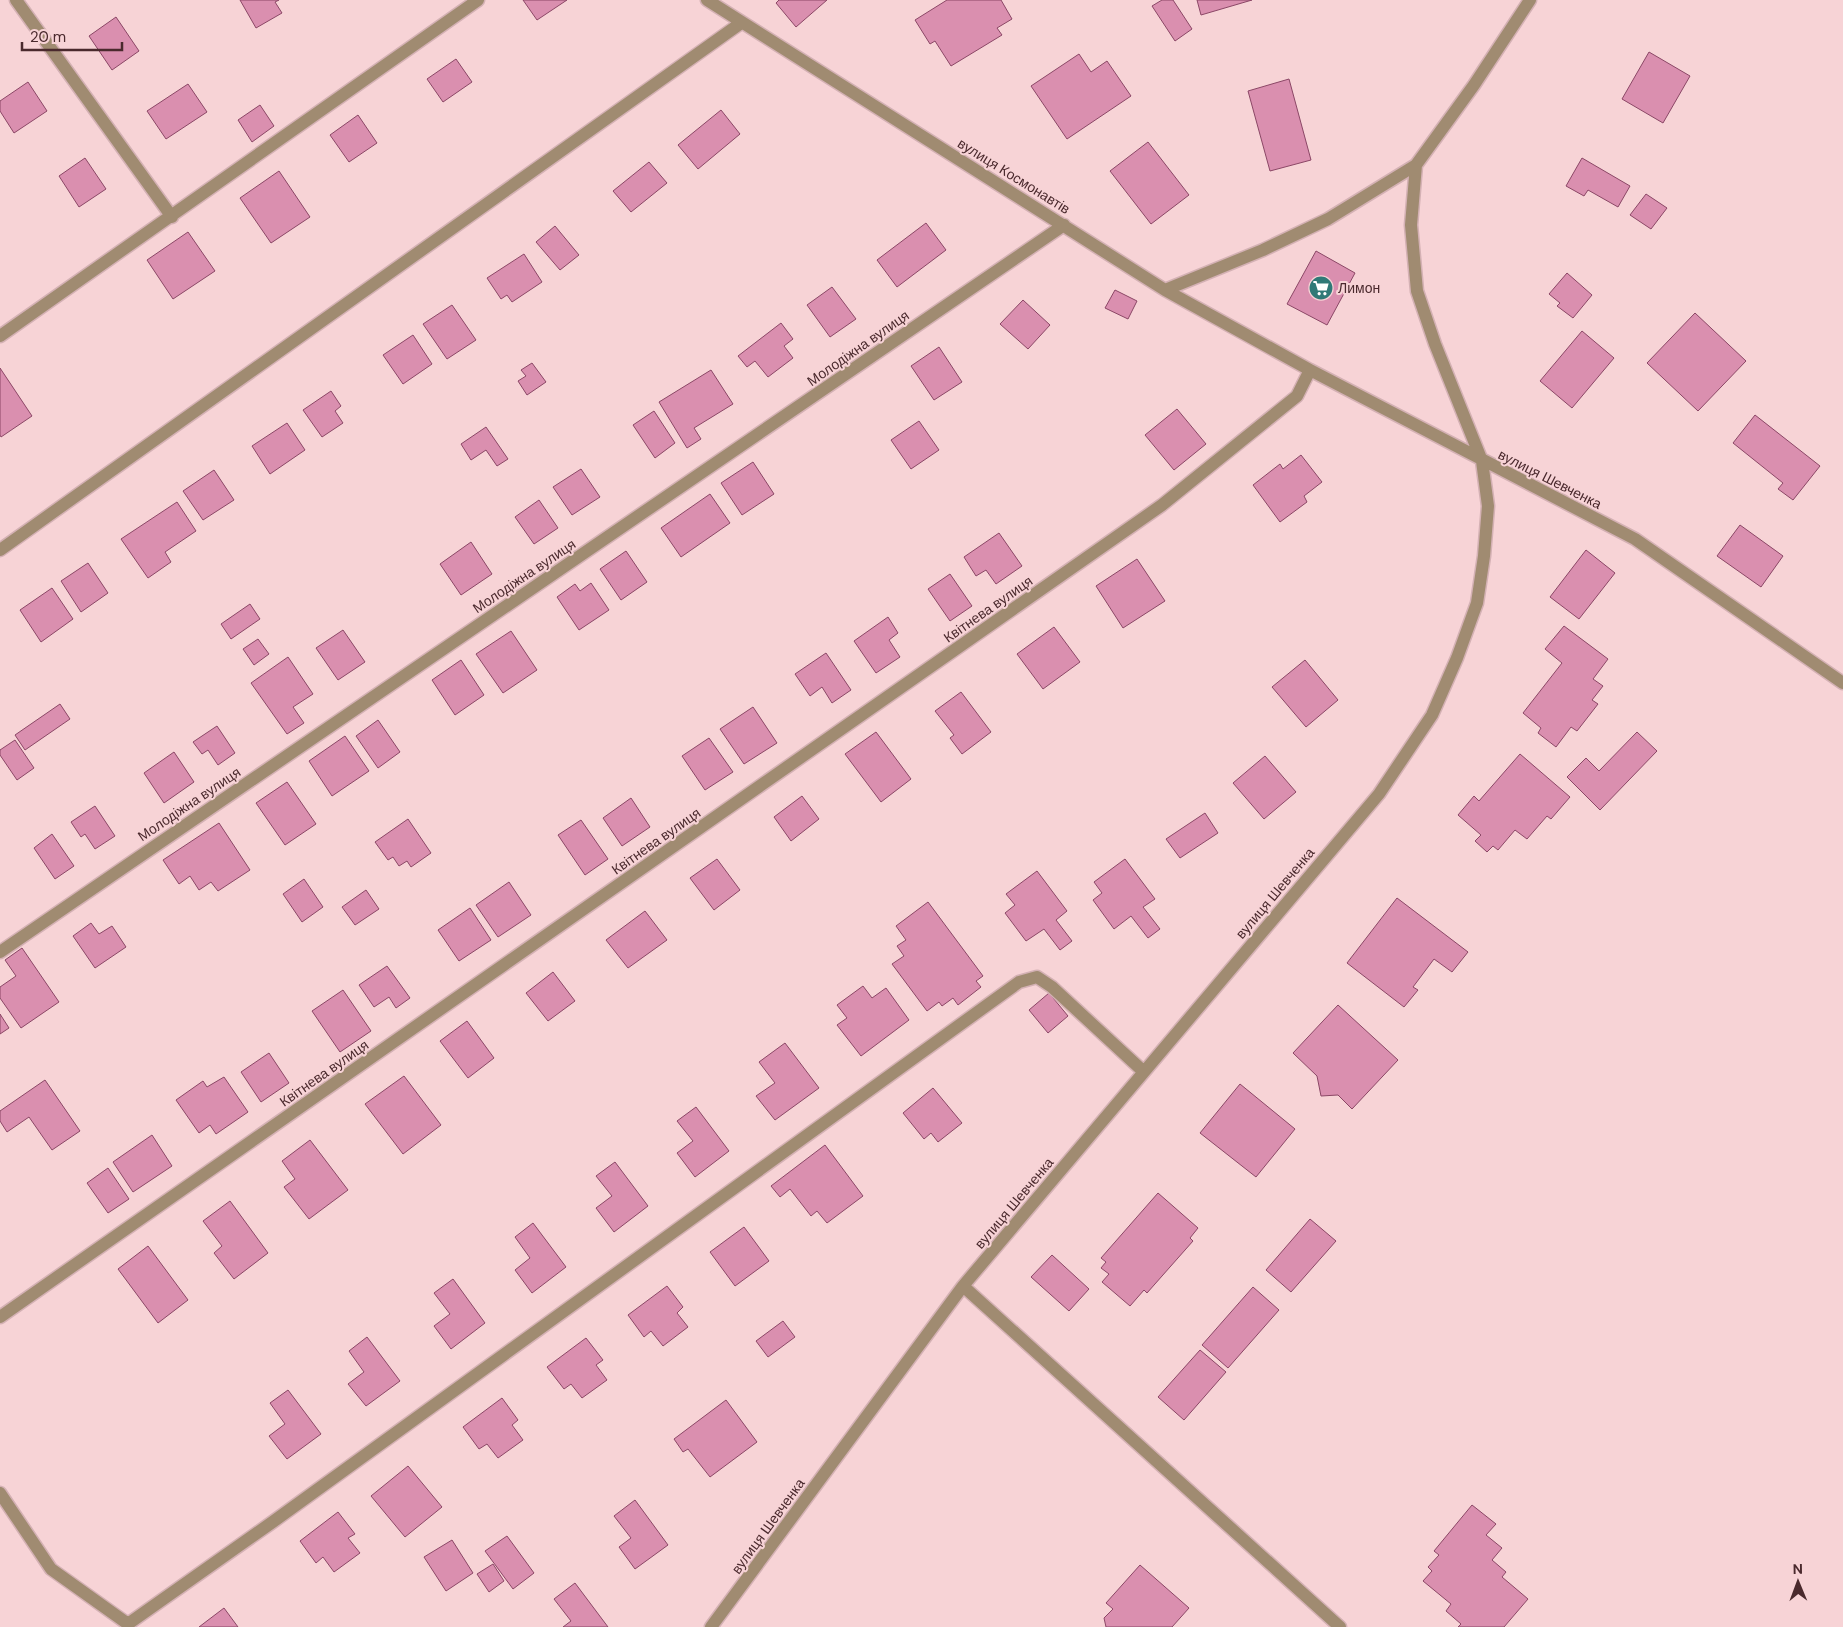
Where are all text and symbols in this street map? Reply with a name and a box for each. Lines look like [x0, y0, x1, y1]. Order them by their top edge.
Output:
scale bar [22, 20, 122, 52]
text: 20 m [30, 27, 66, 47]
street label: вулиця Космонавтів [954, 134, 1074, 218]
supermarket icon: Лимон [1308, 275, 1334, 301]
place label: Лимон [1338, 279, 1380, 297]
street label: Молодіжна вулиця [804, 306, 912, 390]
street label: вулиця Шевченка [1495, 445, 1605, 513]
street label: Молодіжна вулиця [469, 535, 579, 617]
street label: Квітнева вулиця [940, 572, 1036, 646]
street label: Молодіжна вулиця [134, 763, 244, 845]
street label: Квітнева вулиця [608, 804, 704, 878]
street label: вулиця Шевченка [1232, 844, 1319, 942]
street label: Квітнева вулиця [276, 1036, 372, 1110]
street label: вулиця Шевченка [971, 1154, 1058, 1252]
street label: вулиця Шевченка [727, 1475, 809, 1577]
north arrow [1773, 1557, 1823, 1607]
text: N [1793, 1560, 1803, 1578]

